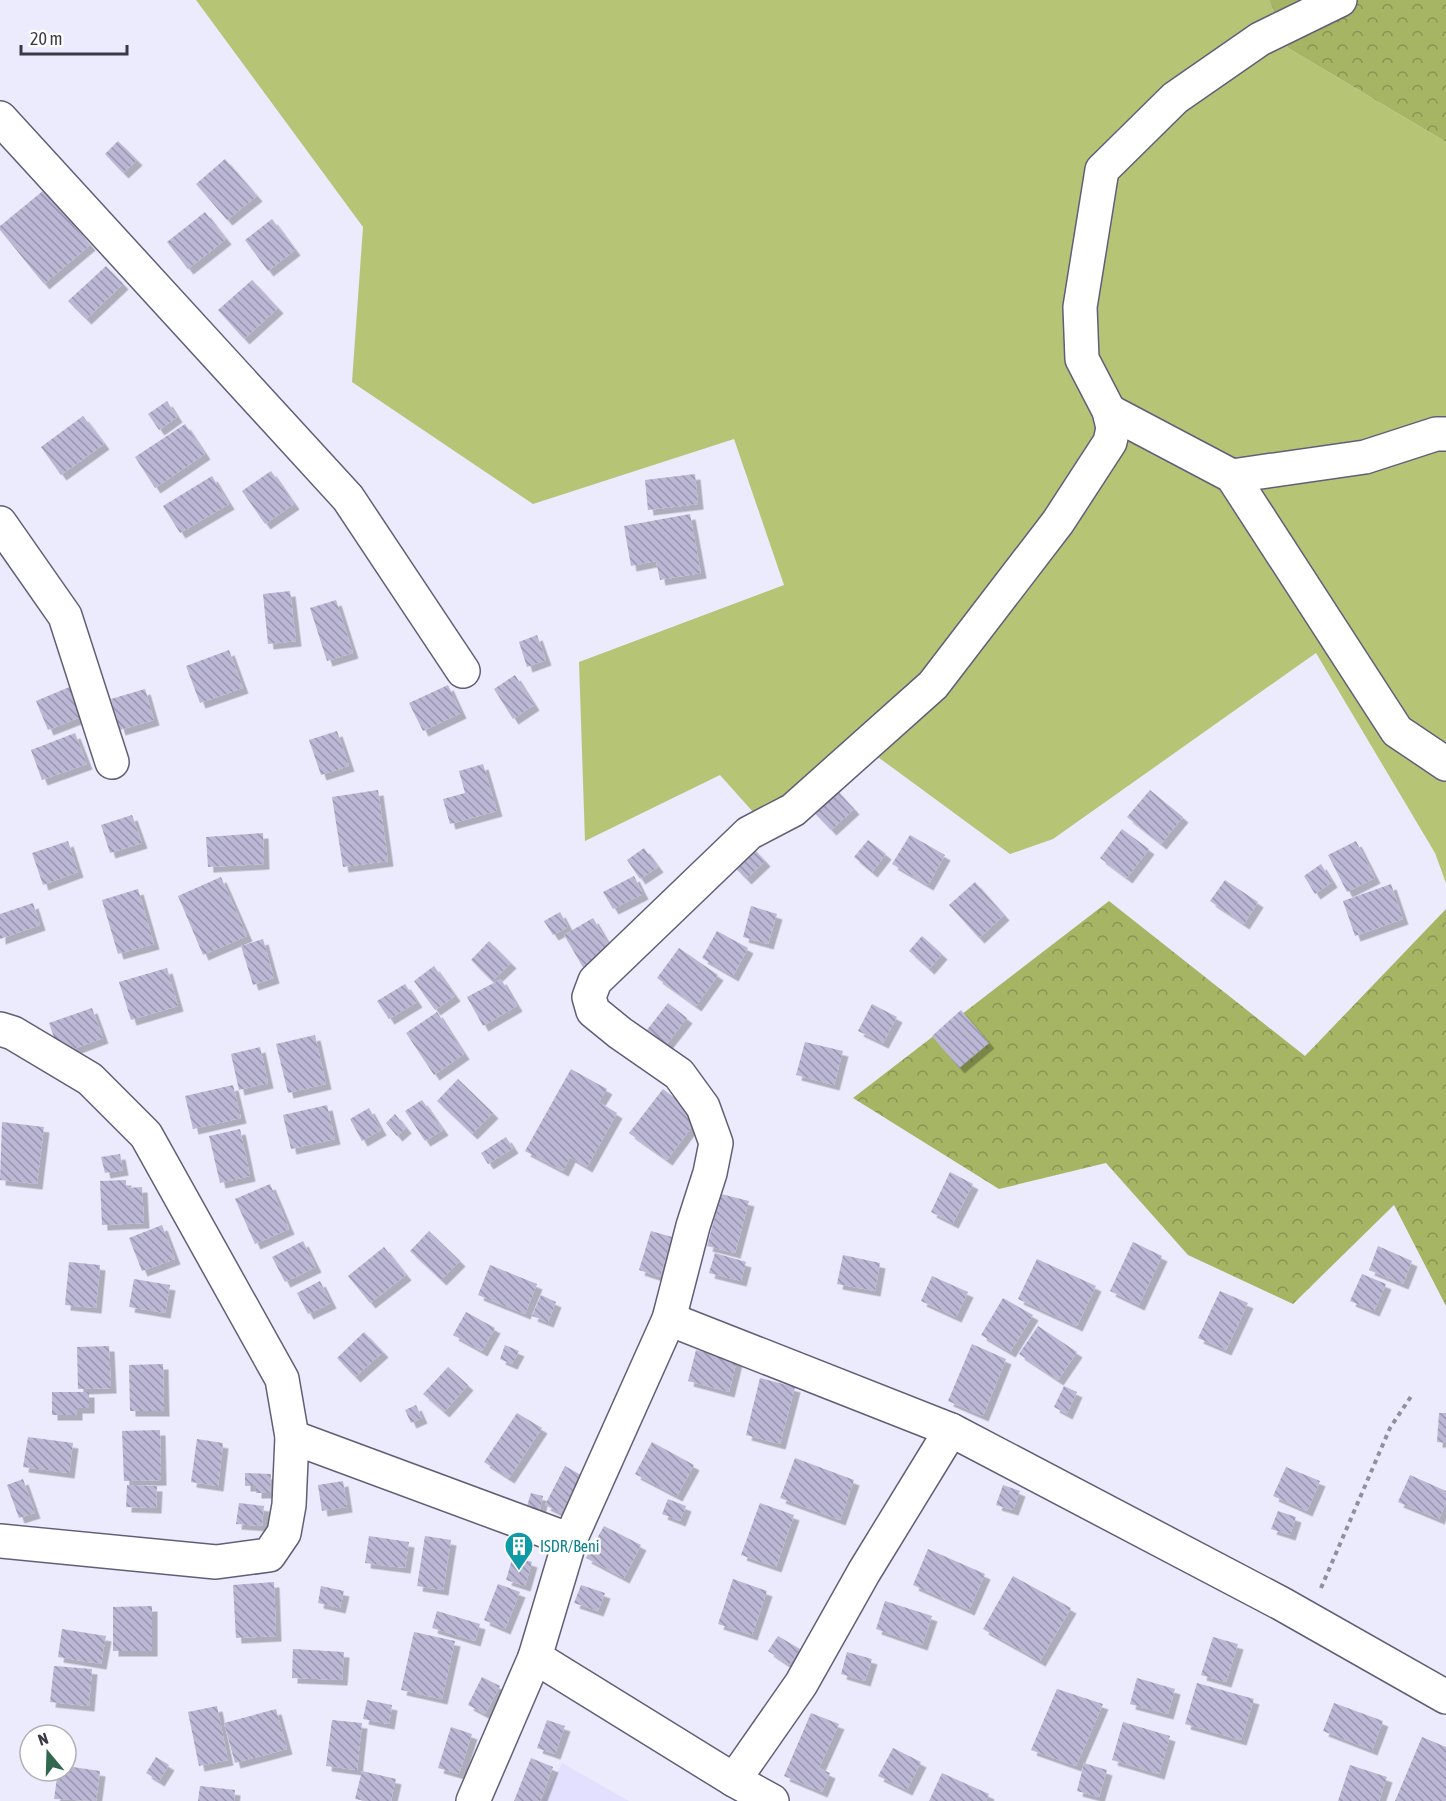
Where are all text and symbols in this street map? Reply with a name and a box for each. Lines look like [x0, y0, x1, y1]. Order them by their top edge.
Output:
scale bar [21, 18, 128, 56]
text: 20 m [30, 28, 62, 49]
building icon: ISDR/Beni [503, 1530, 535, 1572]
place label: ISDR/Beni [540, 1537, 599, 1555]
north arrow [18, 1723, 78, 1783]
text: N [36, 1729, 51, 1749]

